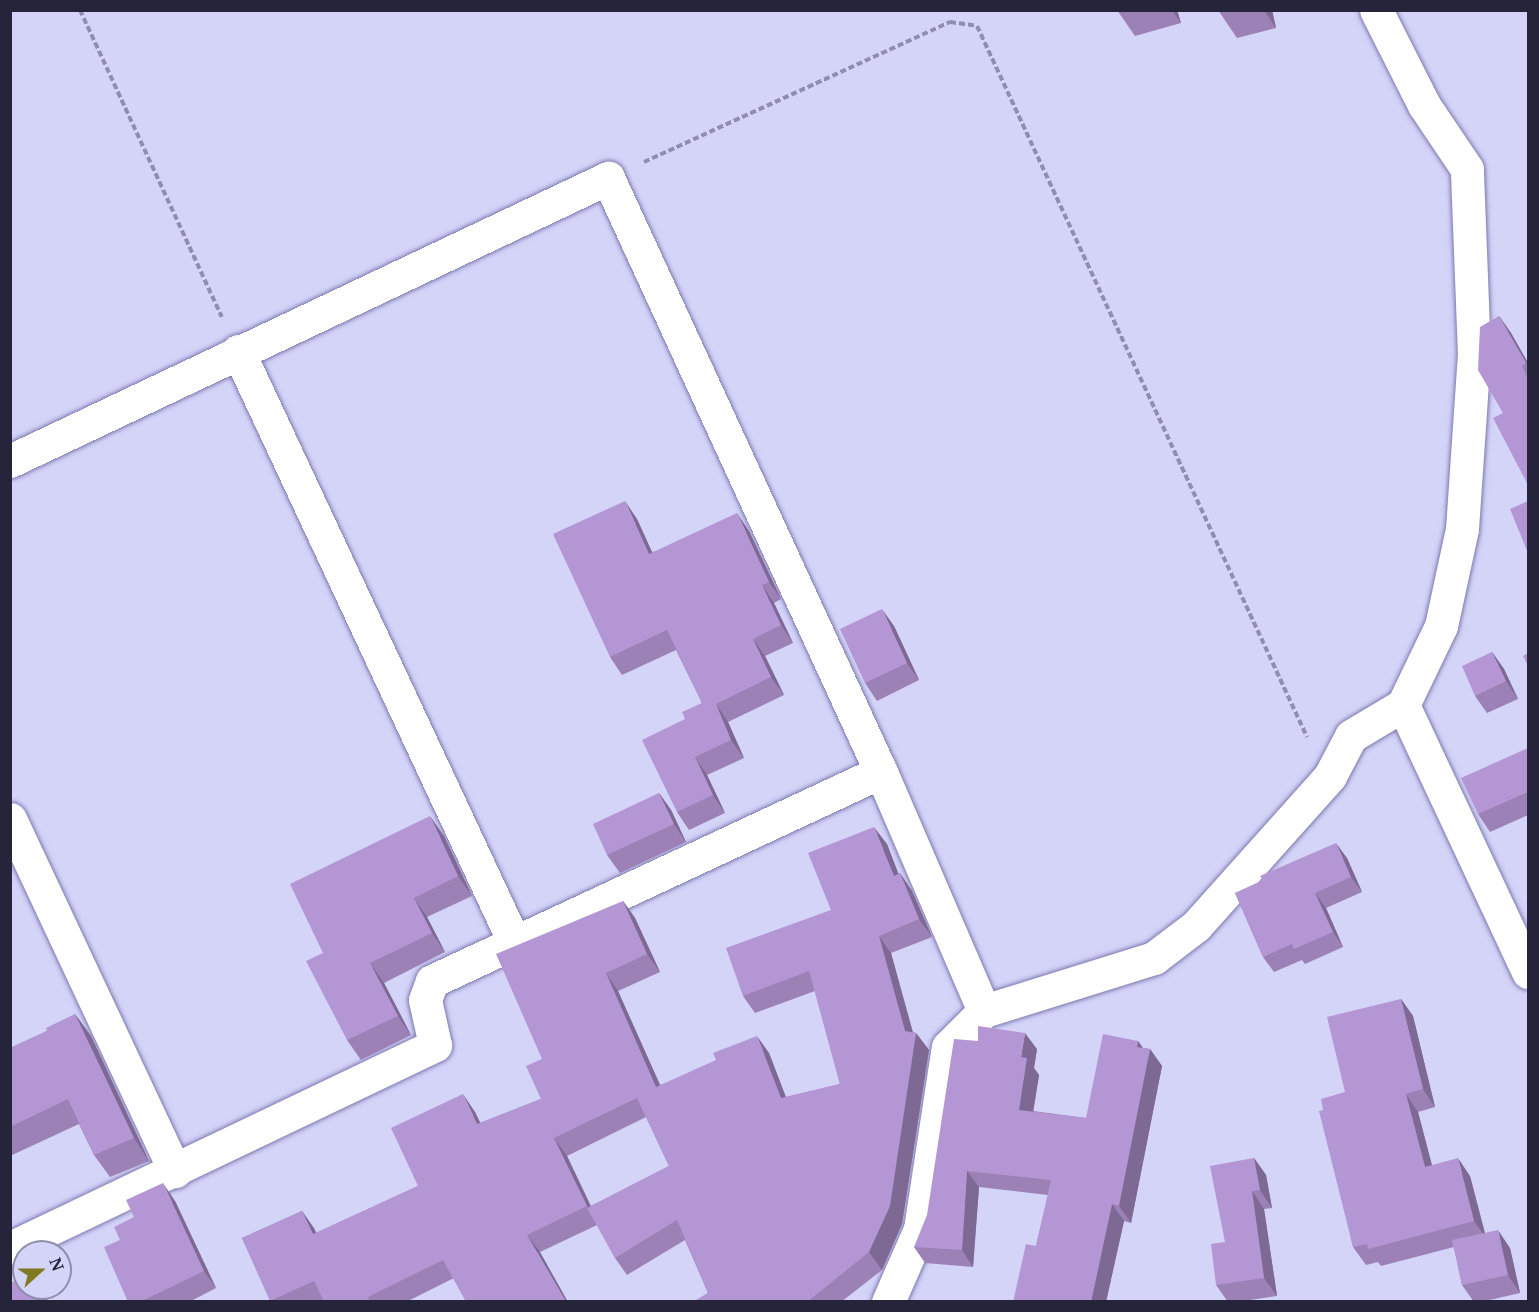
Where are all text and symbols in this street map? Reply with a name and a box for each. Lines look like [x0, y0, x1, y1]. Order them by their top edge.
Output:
north arrow [12, 1240, 72, 1300]
text: N [44, 1254, 69, 1274]

